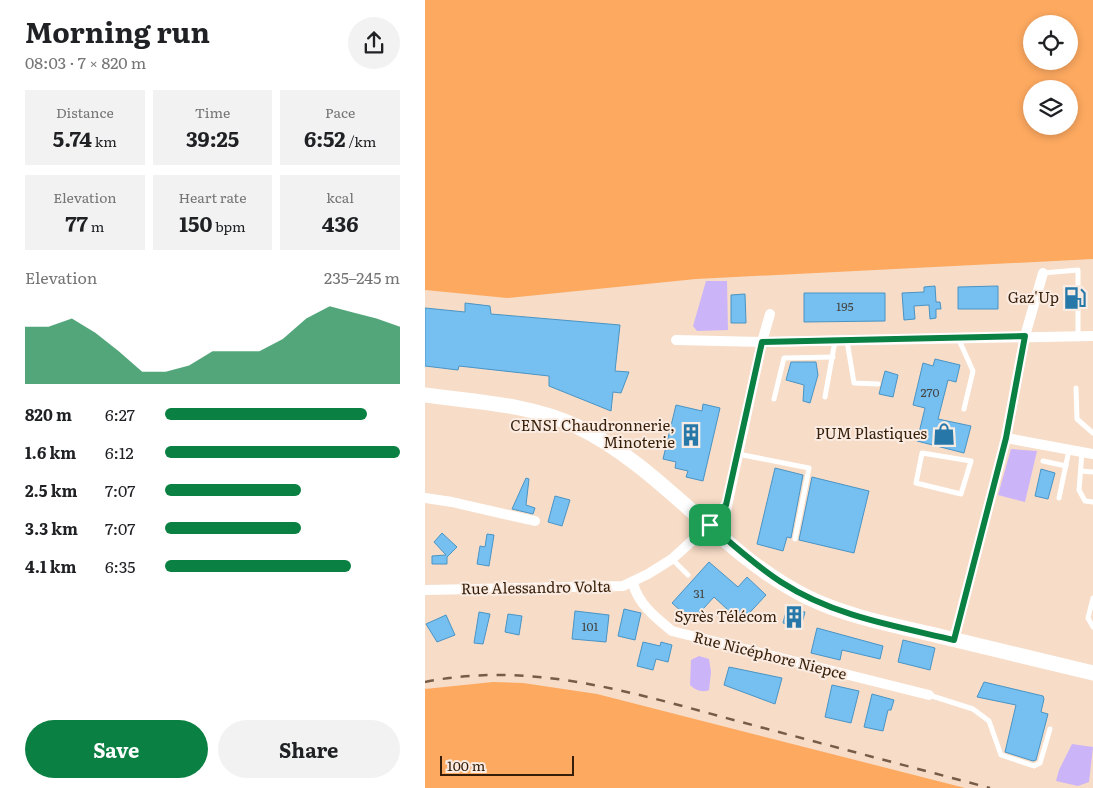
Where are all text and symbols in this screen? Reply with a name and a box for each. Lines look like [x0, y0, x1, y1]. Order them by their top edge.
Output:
text: Morning run [25, 10, 210, 52]
map controls [1023, 15, 1078, 135]
button: locate [1023, 15, 1078, 70]
button: share [348, 17, 400, 69]
text: 08:03 · 7 × 820 m [25, 50, 146, 74]
button: layers [1023, 80, 1078, 135]
text: Distance [56, 102, 114, 122]
text: Time [195, 102, 230, 122]
text: Pace [325, 102, 355, 122]
text: 5.74 [53, 122, 92, 153]
text: 39:25 [186, 122, 239, 153]
text: 6:52 [304, 122, 346, 153]
text: km [92, 131, 117, 151]
text: /km [346, 131, 376, 151]
text: Elevation [53, 187, 116, 207]
text: Heart rate [179, 187, 246, 207]
text: kcal [326, 187, 354, 207]
text: 77 [65, 207, 88, 238]
text: 150 [179, 207, 212, 238]
text: 436 [322, 207, 358, 238]
text: m [88, 216, 104, 236]
text: bpm [212, 216, 246, 236]
text: Elevation [25, 265, 97, 289]
text: 235–245 m [324, 265, 400, 289]
place label: Gaz'Up [1008, 285, 1059, 308]
fuel station icon: Gaz'Up [1062, 285, 1088, 311]
house number: 195 [836, 297, 854, 315]
house number: 270 [921, 383, 940, 401]
text: 820 m [25, 402, 72, 426]
text: 6:27 [105, 402, 135, 426]
place label: CENSI Chaudronnerie, Minoterie [510, 413, 675, 453]
place label: PUM Plastiques [816, 421, 927, 444]
shop icon: PUM Plastiques [931, 421, 957, 447]
building icon: CENSI Chaudronnerie, Minoterie [678, 422, 704, 448]
text: 1.6 km [25, 440, 76, 464]
text: 6:12 [105, 440, 134, 464]
text: 2.5 km [25, 478, 77, 502]
text: 7:07 [105, 478, 135, 502]
pin [689, 504, 731, 546]
icon: arrive [696, 511, 724, 539]
text: 3.3 km [25, 516, 78, 540]
text: 7:07 [105, 516, 135, 540]
text: 4.1 km [25, 554, 76, 578]
text: 6:35 [105, 554, 135, 578]
street label: Rue Alessandro Volta [461, 574, 612, 599]
house number: 31 [693, 584, 705, 602]
place label: Syrès Télécom [675, 604, 777, 627]
building icon: Syrès Télécom [781, 604, 807, 630]
house number: 101 [582, 617, 598, 635]
street label: Rue Nicéphore Niepce [691, 624, 850, 685]
button: Save [25, 720, 208, 778]
button: Share [218, 720, 400, 778]
scale bar [440, 753, 574, 776]
text: 100 m [447, 755, 485, 775]

